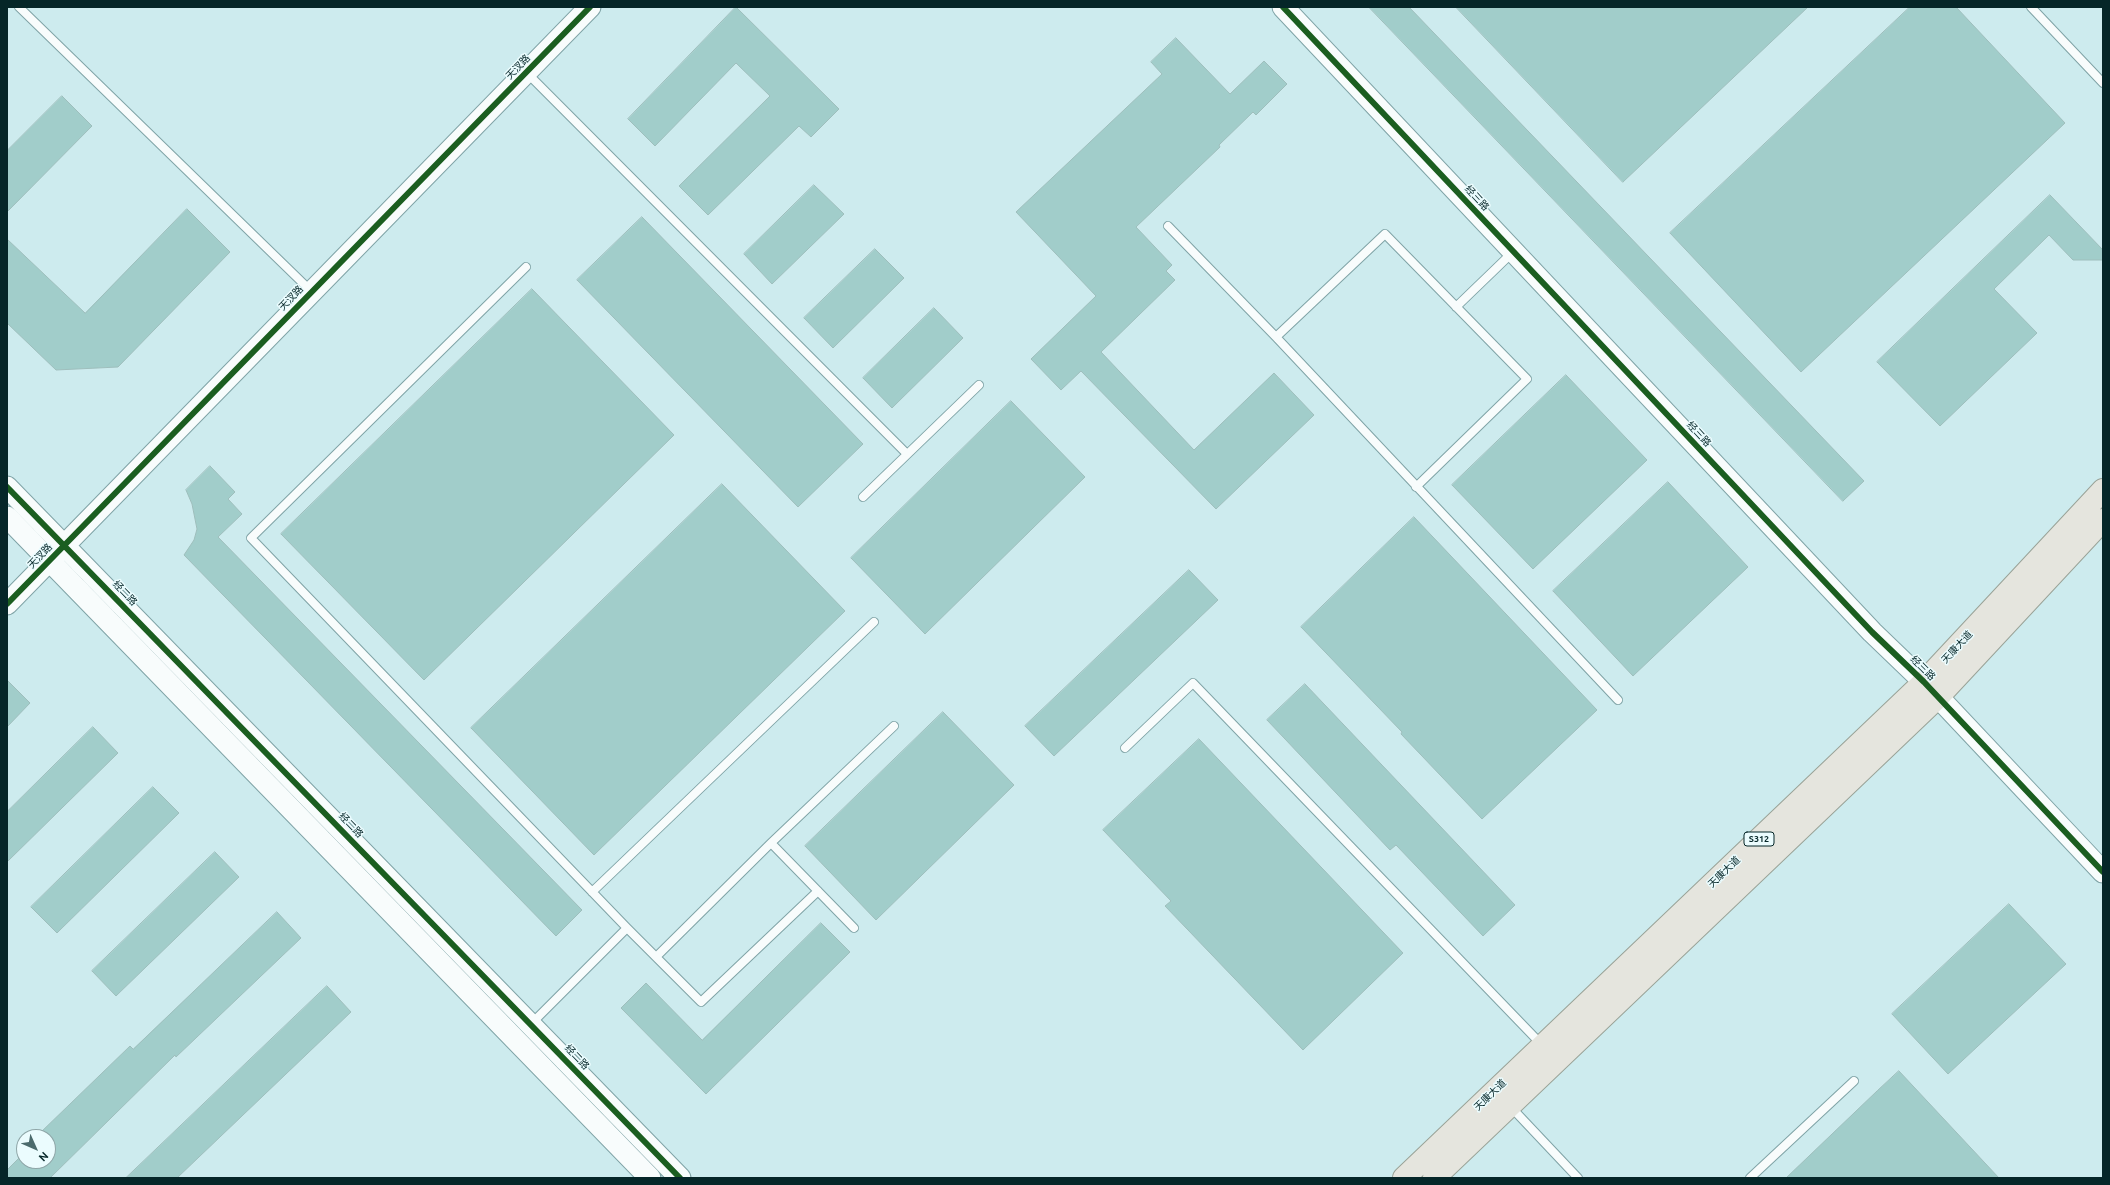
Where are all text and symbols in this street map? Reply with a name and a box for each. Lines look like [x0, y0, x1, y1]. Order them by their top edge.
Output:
street label: 天汊路 [503, 52, 533, 82]
street label: 经三路 [1462, 183, 1492, 213]
street label: 天汊路 [276, 283, 306, 313]
street label: 经三路 [1684, 419, 1714, 449]
street label: 天汊路 [25, 541, 55, 571]
street label: 经二路 [110, 578, 140, 608]
street label: 天康大道 [1939, 628, 1975, 666]
street label: 经三路 [1908, 653, 1938, 683]
street label: 经二路 [336, 810, 366, 840]
road number: S312 [1744, 832, 1774, 846]
street label: 天康大道 [1705, 854, 1743, 890]
street label: 经二路 [562, 1042, 592, 1072]
street label: 天康大道 [1471, 1077, 1509, 1113]
north arrow [16, 1129, 56, 1169]
text: N [37, 1150, 51, 1164]

